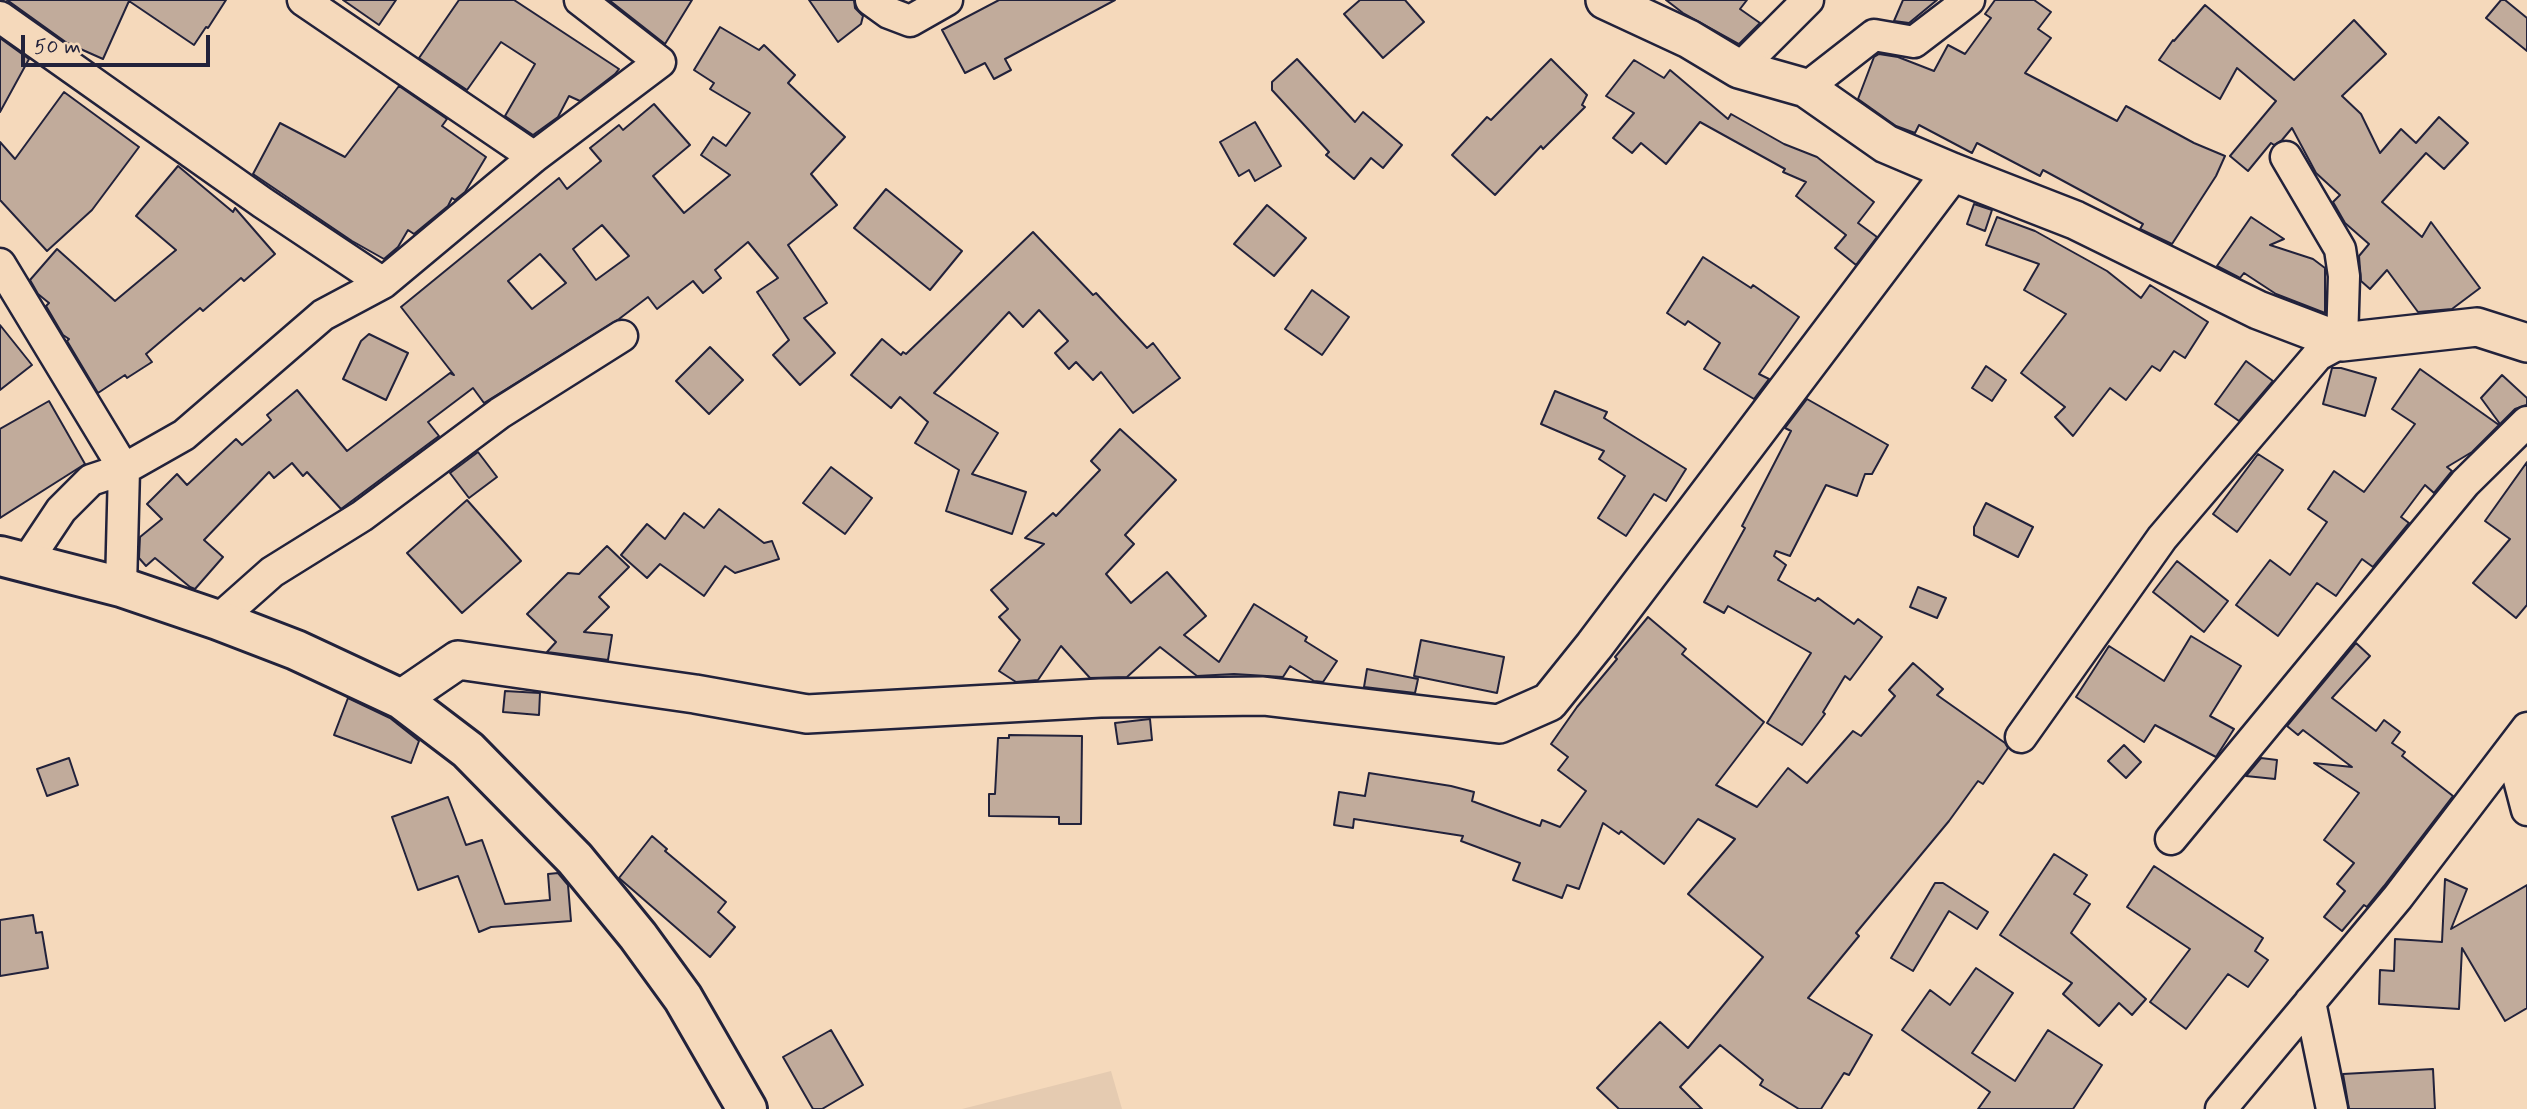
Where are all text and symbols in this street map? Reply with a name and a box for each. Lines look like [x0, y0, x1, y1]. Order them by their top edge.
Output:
scale bar [24, 21, 214, 65]
text: 50 m [34, 33, 81, 61]

